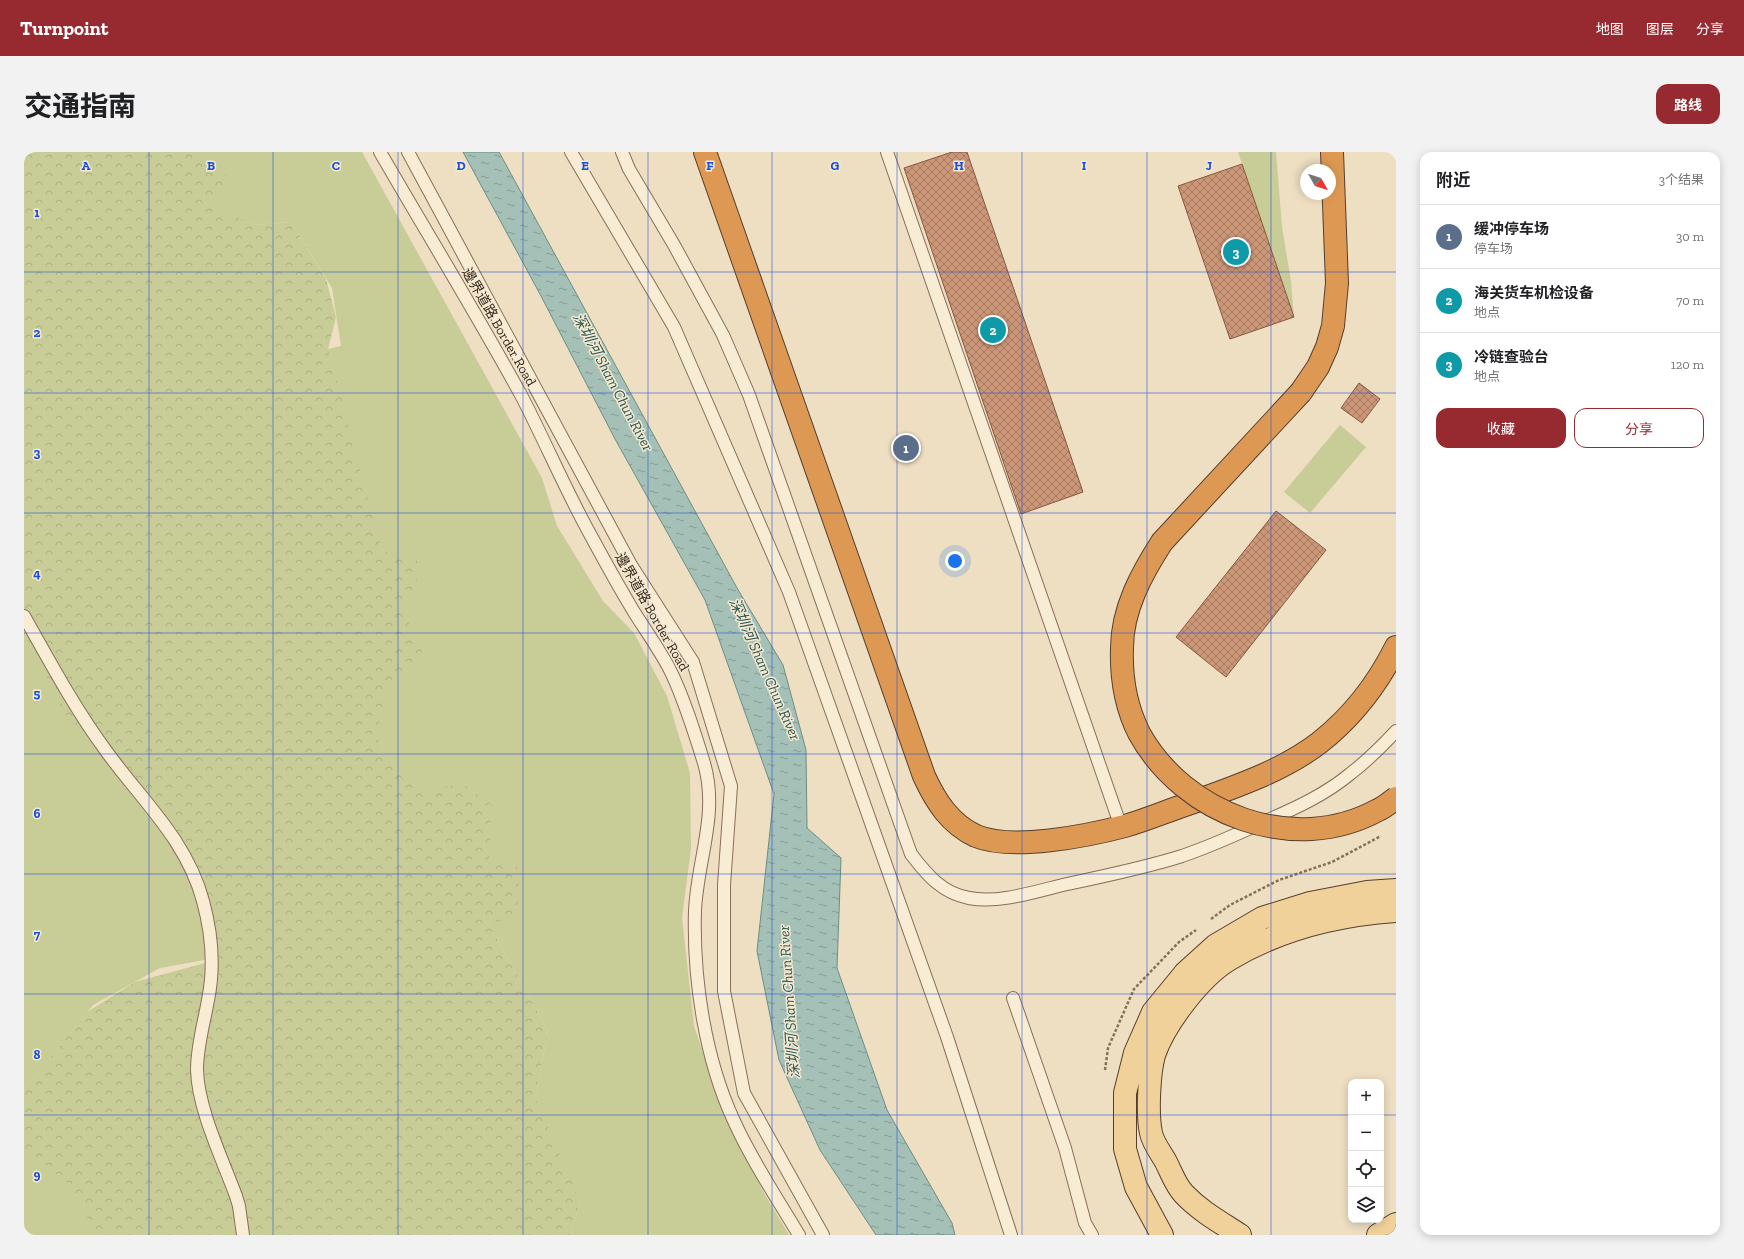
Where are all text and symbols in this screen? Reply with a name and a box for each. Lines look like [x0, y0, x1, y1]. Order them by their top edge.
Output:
text: Turnpoint [20, 17, 108, 40]
text: 地图 [1596, 21, 1624, 38]
text: 图层 [1646, 21, 1674, 38]
text: 分享 [1696, 21, 1724, 38]
button: 路线 [1656, 84, 1720, 124]
text: 交通指南 [24, 90, 136, 123]
text: A [82, 158, 91, 173]
text: B [207, 158, 215, 173]
text: C [332, 158, 340, 173]
text: D [456, 158, 466, 173]
text: E [581, 158, 589, 173]
text: F [706, 158, 714, 173]
text: G [831, 158, 840, 173]
text: H [954, 158, 964, 173]
text: I [1082, 158, 1087, 173]
text: J [1206, 158, 1212, 173]
north arrow [1300, 164, 1336, 200]
text: 附近 [1436, 170, 1470, 190]
text: 3个结果 [1659, 172, 1704, 187]
text: 1 [34, 205, 40, 220]
text: 缓冲停车场 [1474, 220, 1549, 238]
text: 1 [1446, 229, 1452, 244]
text: 30 m [1676, 229, 1704, 244]
pin: 3 [1223, 237, 1249, 267]
text: 停车场 [1474, 241, 1513, 256]
street label: 邊界道路 Border Road [458, 265, 540, 389]
text: 海关货车机检设备 [1474, 284, 1594, 302]
text: 2 [1446, 293, 1452, 308]
text: 70 m [1676, 293, 1704, 308]
text: 地点 [1474, 305, 1500, 320]
water label: 深圳河 Sham Chun River [569, 310, 657, 455]
pin: 2 [980, 315, 1006, 345]
text: 2 [34, 325, 41, 340]
text: 冷链查验台 [1474, 348, 1549, 366]
text: 3 [1446, 357, 1452, 372]
text: 120 m [1671, 357, 1704, 372]
text: 地点 [1474, 369, 1500, 384]
button: 收藏 [1436, 408, 1566, 448]
button: 分享 [1574, 408, 1704, 448]
pin: 1 [893, 433, 919, 463]
text: 3 [34, 445, 41, 460]
street label: 邊界道路 Border Road [611, 550, 693, 674]
your location [945, 551, 965, 571]
text: 4 [33, 566, 41, 581]
water label: 深圳河 Sham Chun River [726, 595, 805, 744]
text: 5 [34, 686, 41, 701]
text: 6 [34, 806, 41, 821]
water label: 深圳河 Sham Chun River [775, 924, 803, 1079]
text: 7 [34, 927, 41, 942]
text: 8 [33, 1047, 41, 1062]
map controls [1348, 1079, 1384, 1223]
button: + [1348, 1079, 1384, 1115]
button: − [1348, 1115, 1384, 1151]
button: locate [1348, 1151, 1384, 1187]
text: 9 [34, 1167, 41, 1182]
button: layers [1348, 1187, 1384, 1223]

